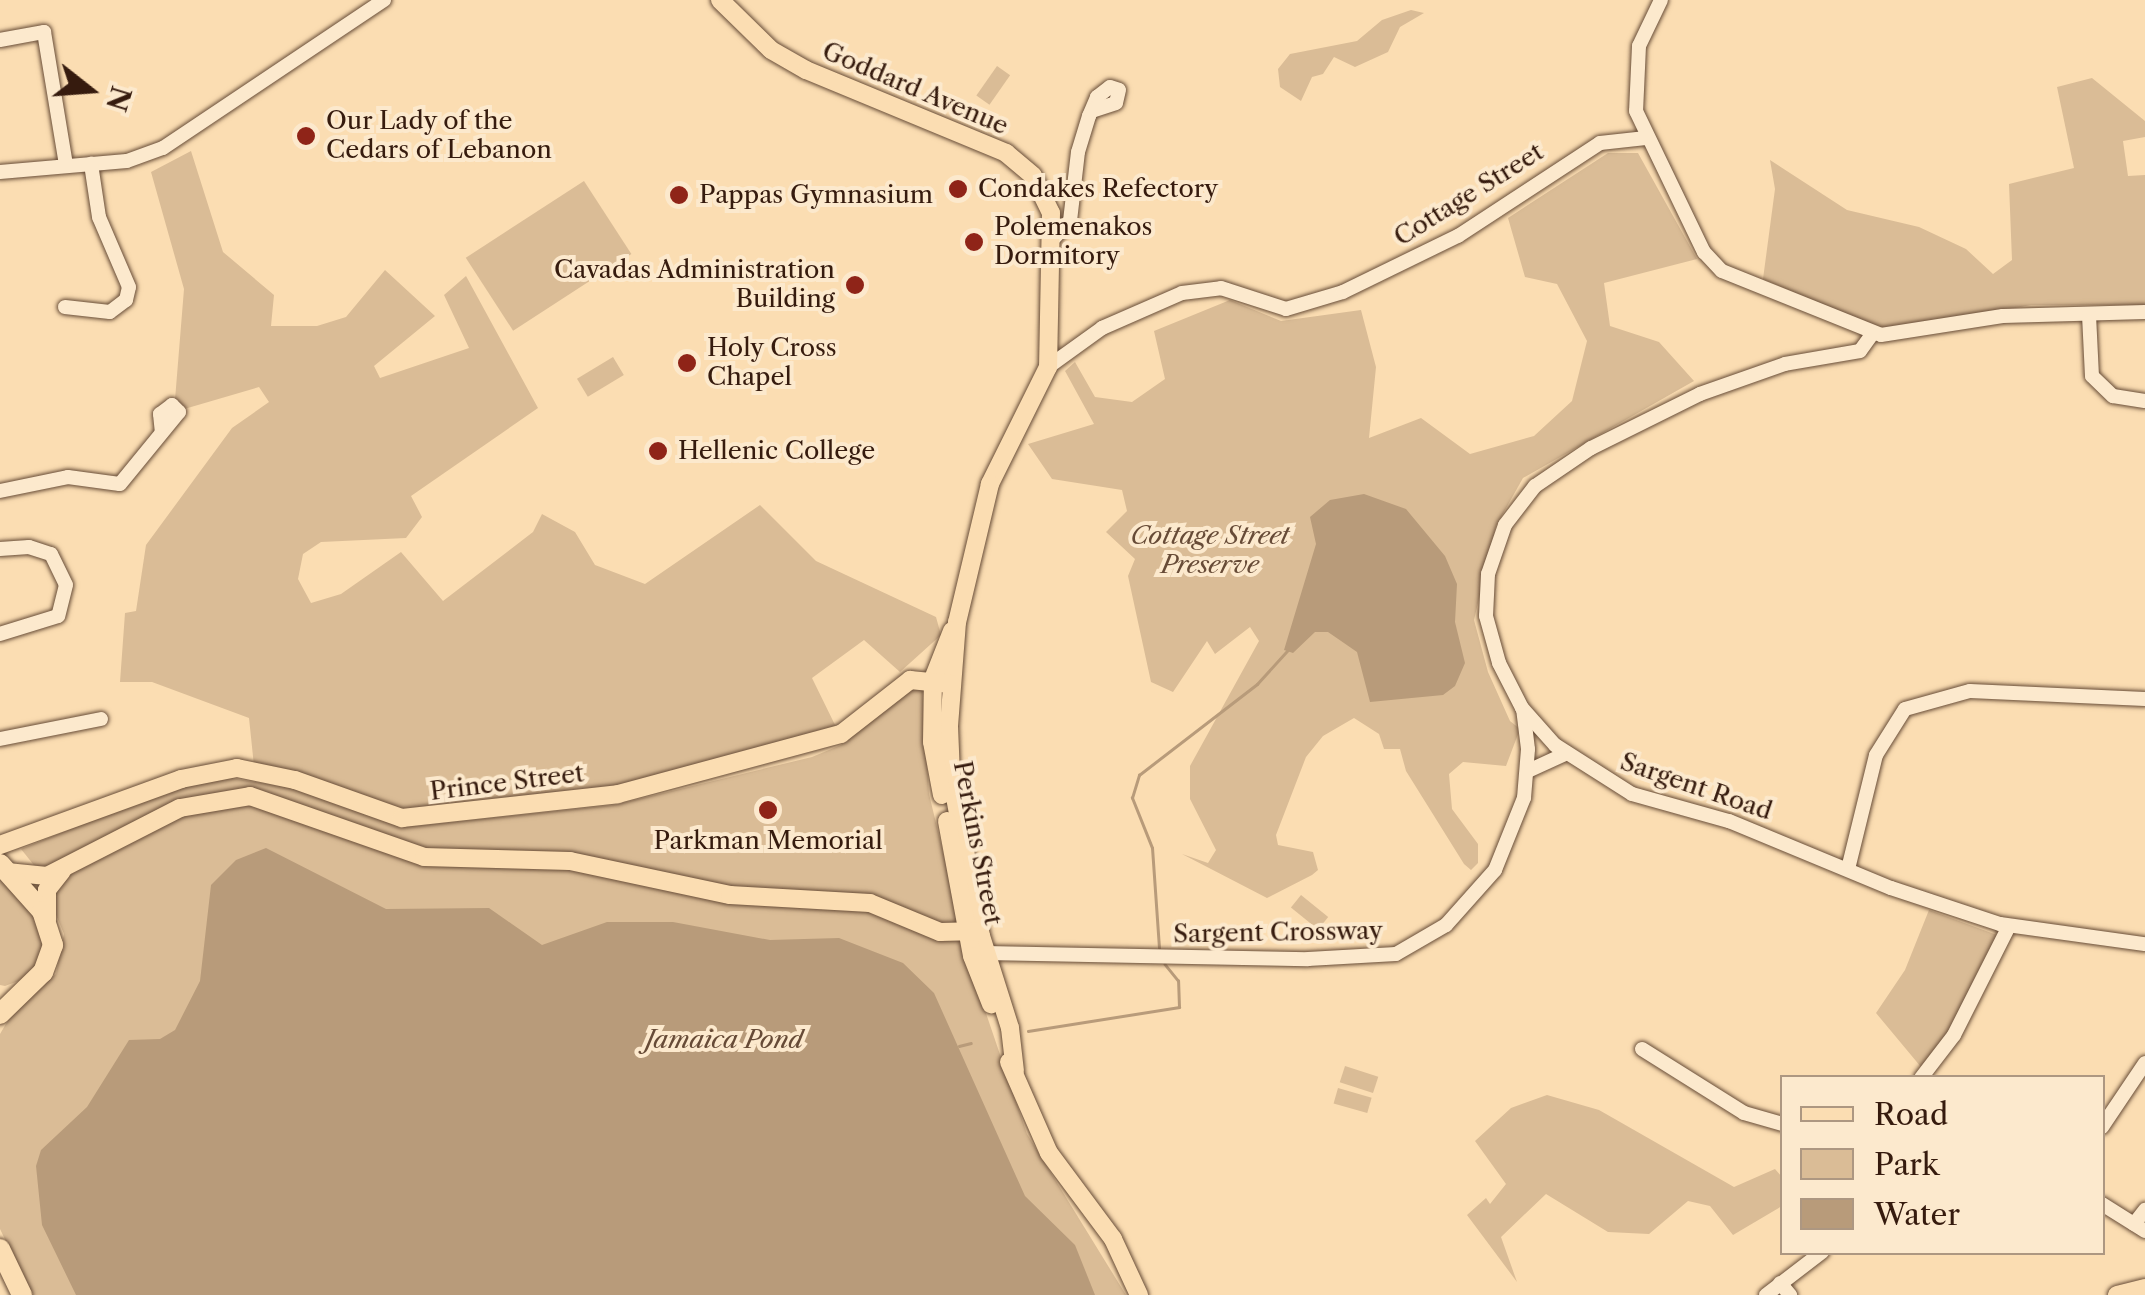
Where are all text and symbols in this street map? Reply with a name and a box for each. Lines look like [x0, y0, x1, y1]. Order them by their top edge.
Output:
street label: Goddard Avenue [817, 36, 1013, 142]
north arrow [40, 40, 140, 140]
text: N [99, 82, 139, 115]
place label: Our Lady of the Cedars of Lebanon [326, 107, 552, 166]
marker: Our Lady of the Cedars of Lebanon [295, 125, 317, 147]
street label: Cottage Street [1389, 137, 1549, 253]
place label: Condakes Refectory [978, 174, 1218, 204]
marker: Condakes Refectory [947, 178, 969, 200]
place label: Pappas Gymnasium [699, 180, 933, 210]
marker: Pappas Gymnasium [668, 184, 690, 206]
place label: Polemenakos Dormitory [994, 213, 1152, 272]
marker: Polemenakos Dormitory [963, 231, 985, 253]
place label: Cavadas Administration Building [553, 256, 835, 315]
marker: Cavadas Administration Building [844, 274, 866, 296]
place label: Holy Cross Chapel [707, 334, 838, 393]
marker: Holy Cross Chapel [676, 352, 698, 374]
place label: Hellenic College [678, 436, 875, 466]
marker: Hellenic College [647, 440, 669, 462]
park label: Cottage Street Preserve [1131, 522, 1289, 581]
street label: Sargent Road [1616, 747, 1776, 827]
street label: Perkins Street [946, 758, 1008, 928]
street label: Prince Street [428, 759, 586, 807]
marker: Parkman Memorial [757, 799, 779, 821]
place label: Parkman Memorial [653, 826, 883, 856]
street label: Sargent Crossway [1173, 916, 1383, 950]
park label: Jamaica Pond [645, 1025, 803, 1055]
legend [1780, 1075, 2105, 1255]
text: Road [1874, 1096, 1948, 1133]
text: Park [1874, 1146, 1939, 1183]
text: Water [1874, 1196, 1960, 1233]

